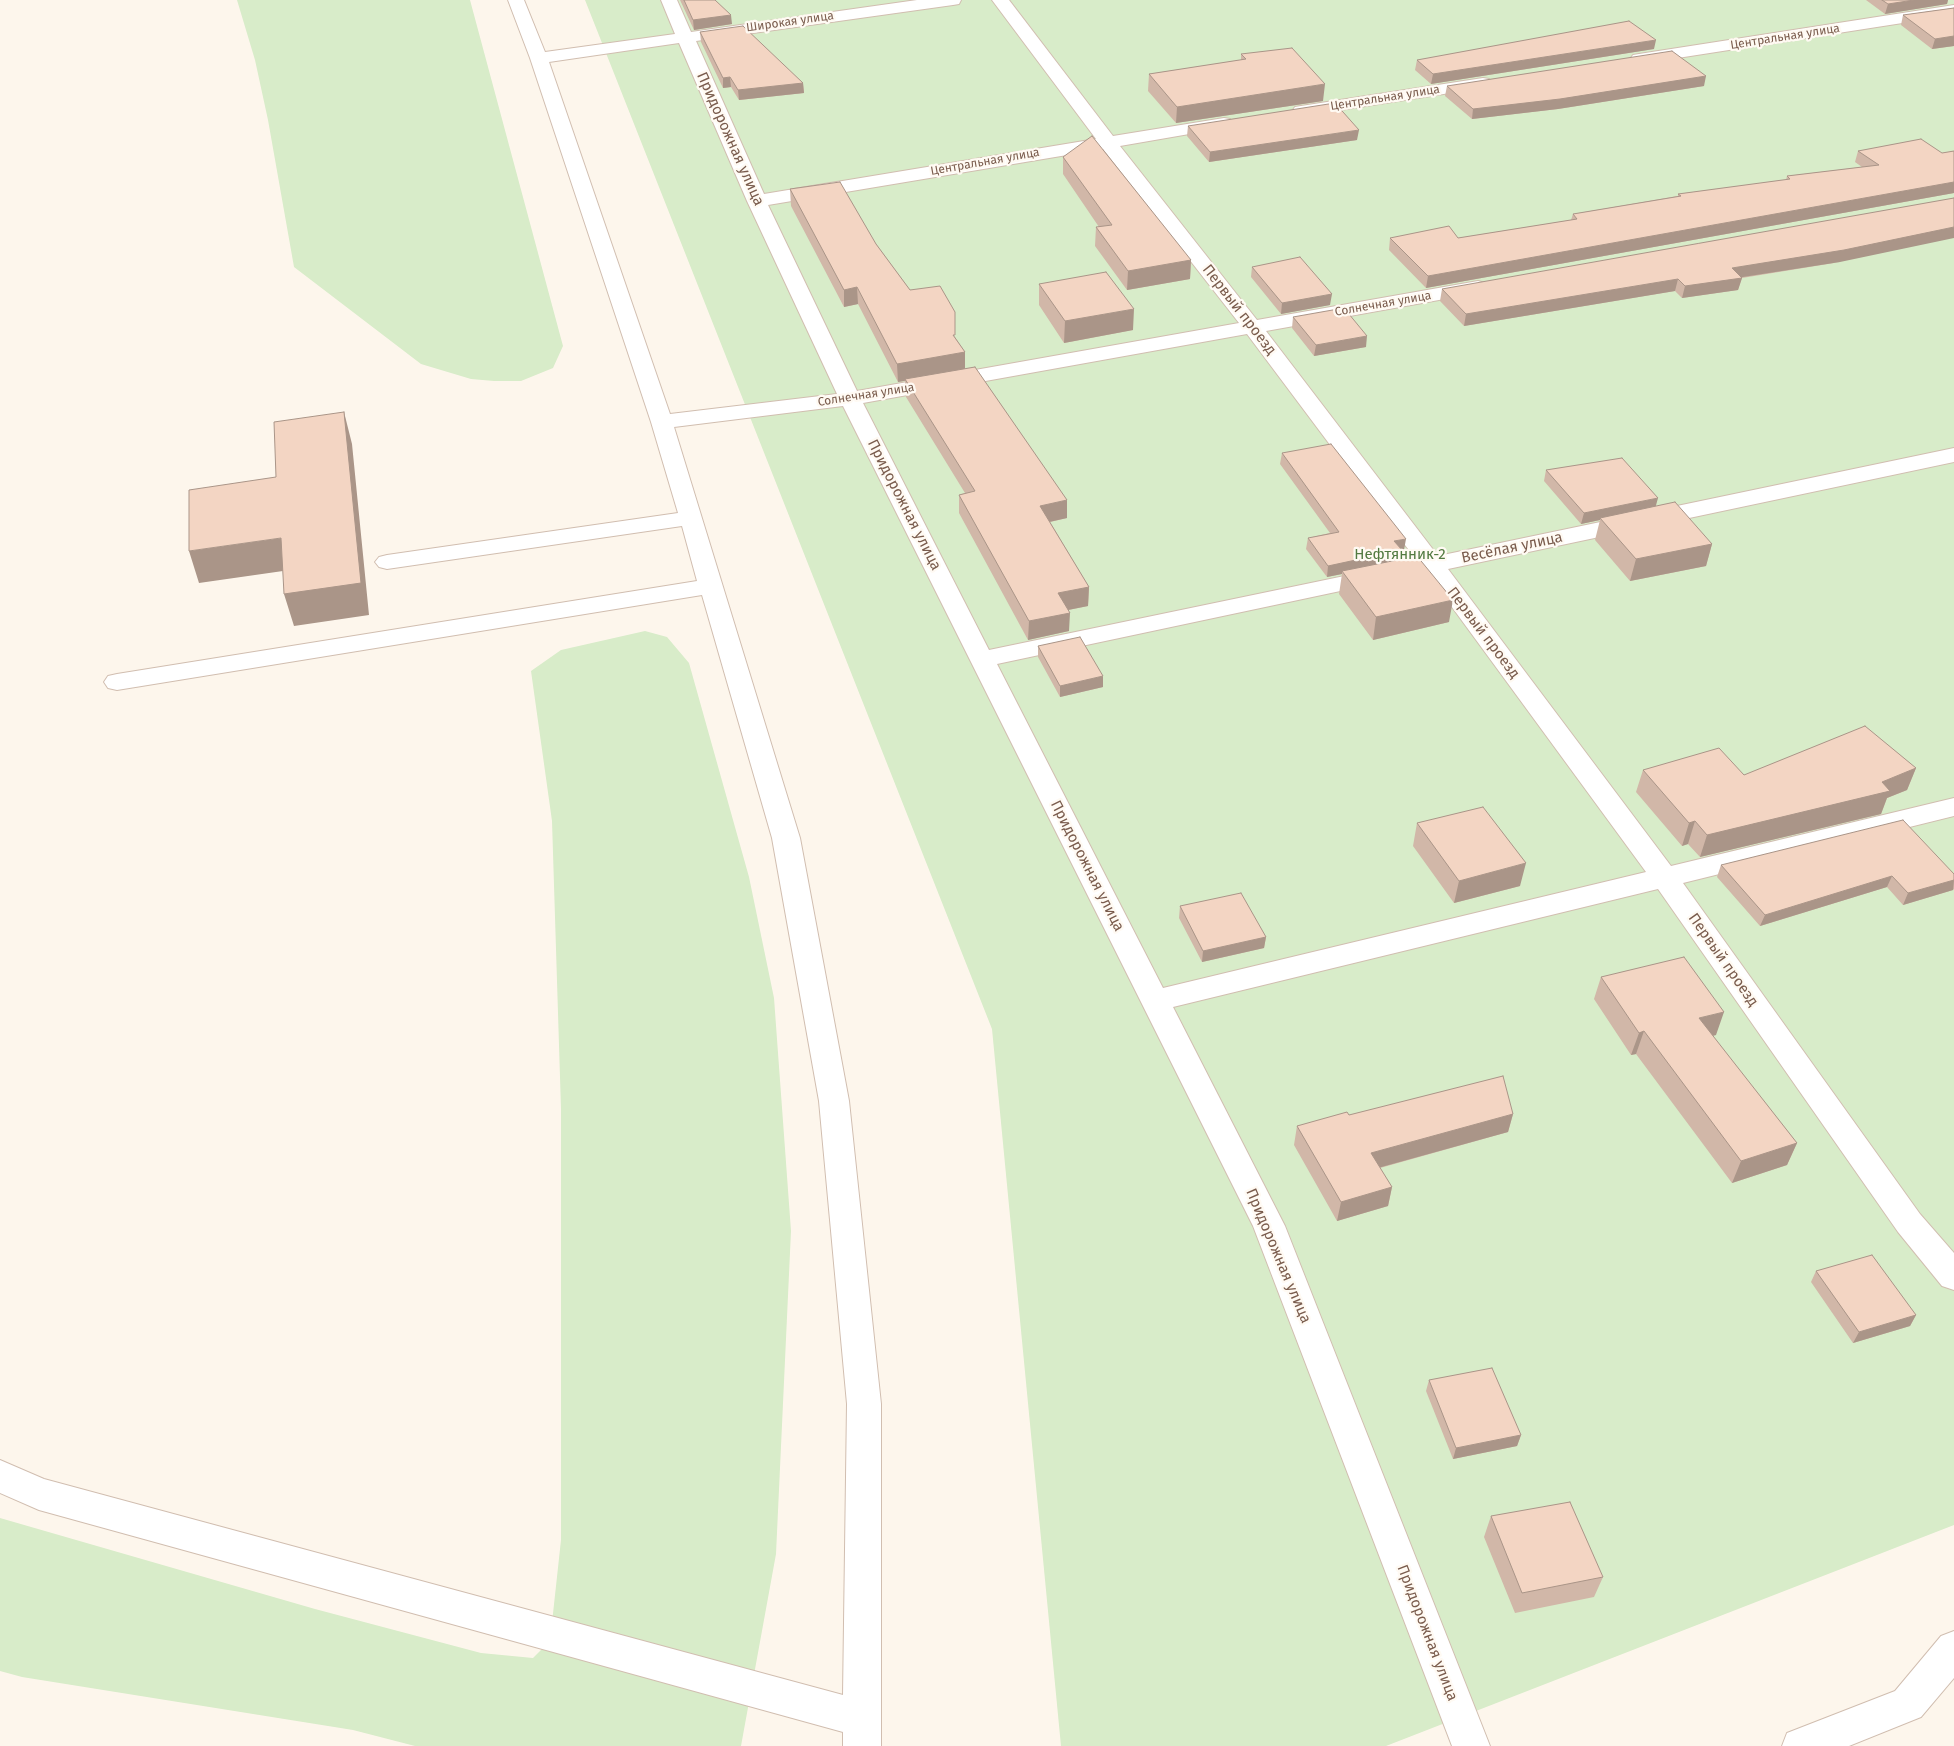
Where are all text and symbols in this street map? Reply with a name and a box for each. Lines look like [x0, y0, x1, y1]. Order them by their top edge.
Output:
street label: Широкая улица [745, 9, 835, 35]
street label: Центральная улица [1729, 21, 1841, 53]
street label: Придорожная улица [692, 69, 768, 209]
street label: Центральная улица [1329, 82, 1441, 114]
street label: Центральная улица [929, 145, 1041, 179]
street label: Первый проезд [1198, 261, 1280, 359]
street label: Солнечная улица [1334, 288, 1432, 320]
street label: Солнечная улица [817, 380, 915, 410]
street label: Придорожная улица [863, 437, 945, 573]
street label: Весёлая улица [1460, 528, 1564, 568]
park label: Нефтянник-2 [1354, 546, 1446, 564]
street label: Первый проезд [1443, 584, 1523, 682]
street label: Придорожная улица [1046, 798, 1128, 934]
street label: Первый проезд [1684, 910, 1762, 1010]
street label: Придорожная улица [1241, 1186, 1315, 1326]
street label: Придорожная улица [1393, 1562, 1461, 1704]

